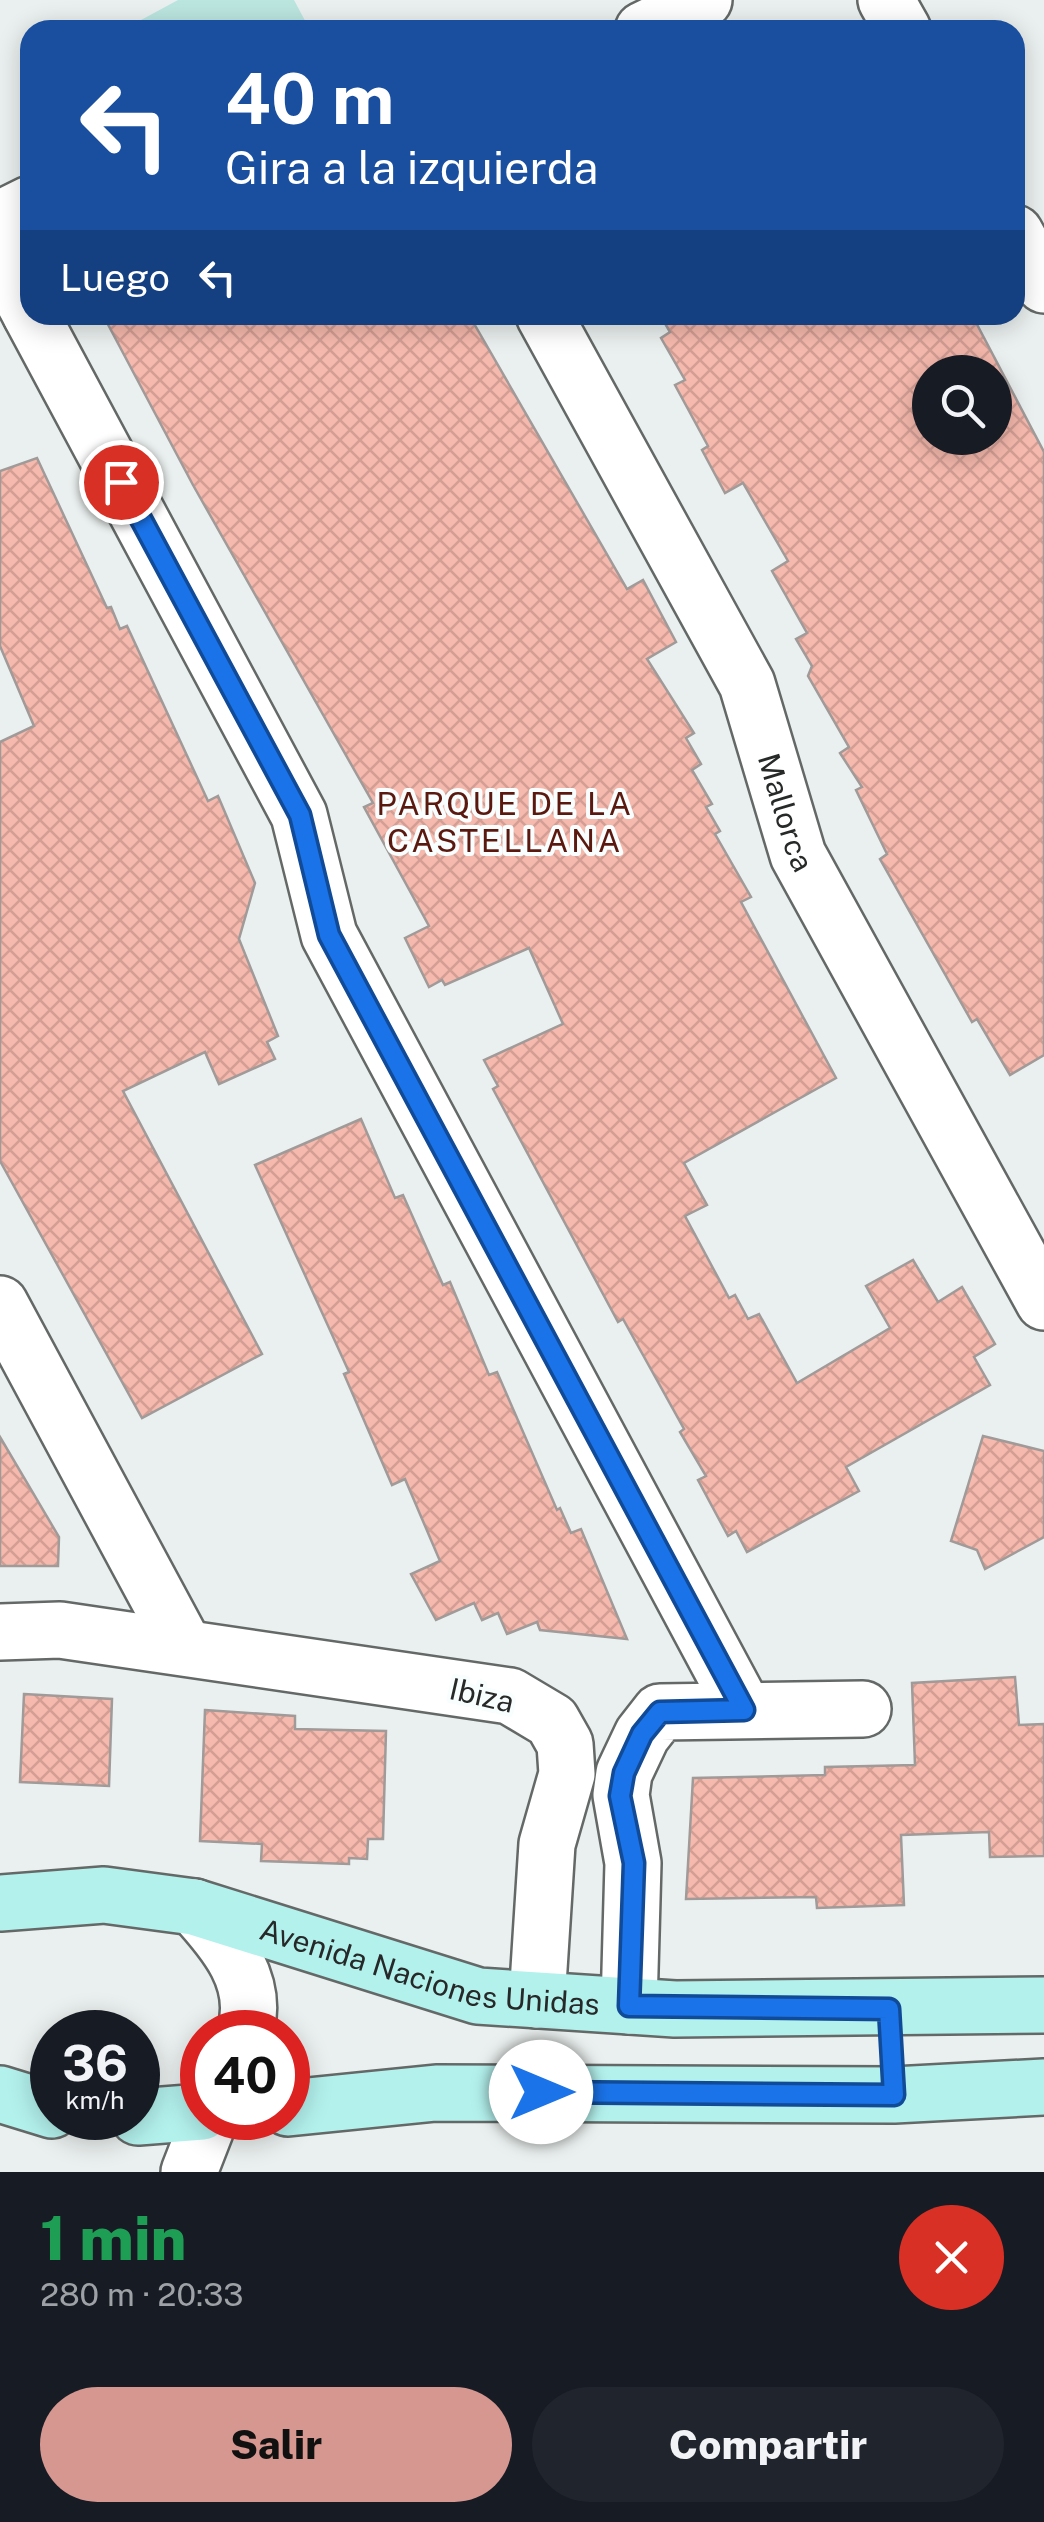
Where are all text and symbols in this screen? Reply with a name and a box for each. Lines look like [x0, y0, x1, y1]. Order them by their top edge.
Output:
text: 40 m [225, 57, 395, 140]
icon: left [60, 60, 190, 190]
text: Gira a la izquierda [225, 141, 598, 194]
icon: left [190, 250, 245, 305]
text: Luego [60, 255, 170, 300]
map controls [912, 355, 1012, 455]
button: search [912, 355, 1012, 455]
pin [79, 440, 164, 525]
icon: arrive [94, 455, 149, 510]
street label: Mallorca [751, 749, 821, 878]
district label: PARQUE DE LA CASTELLANA [376, 785, 634, 859]
street label: Ibiza [446, 1670, 518, 1720]
street label: Avenida Naciones Unidas [256, 1911, 601, 2022]
speed limit sign: 40 [180, 2010, 310, 2140]
text: 36 [62, 2033, 128, 2092]
position arrow [489, 2040, 593, 2144]
text: km/h [66, 2085, 124, 2115]
text: 1 min [40, 2203, 187, 2274]
button: close [899, 2205, 1004, 2310]
text: 280 m · 20:33 [40, 2276, 243, 2313]
button: Salir [40, 2387, 512, 2502]
button: Compartir [532, 2387, 1004, 2502]

